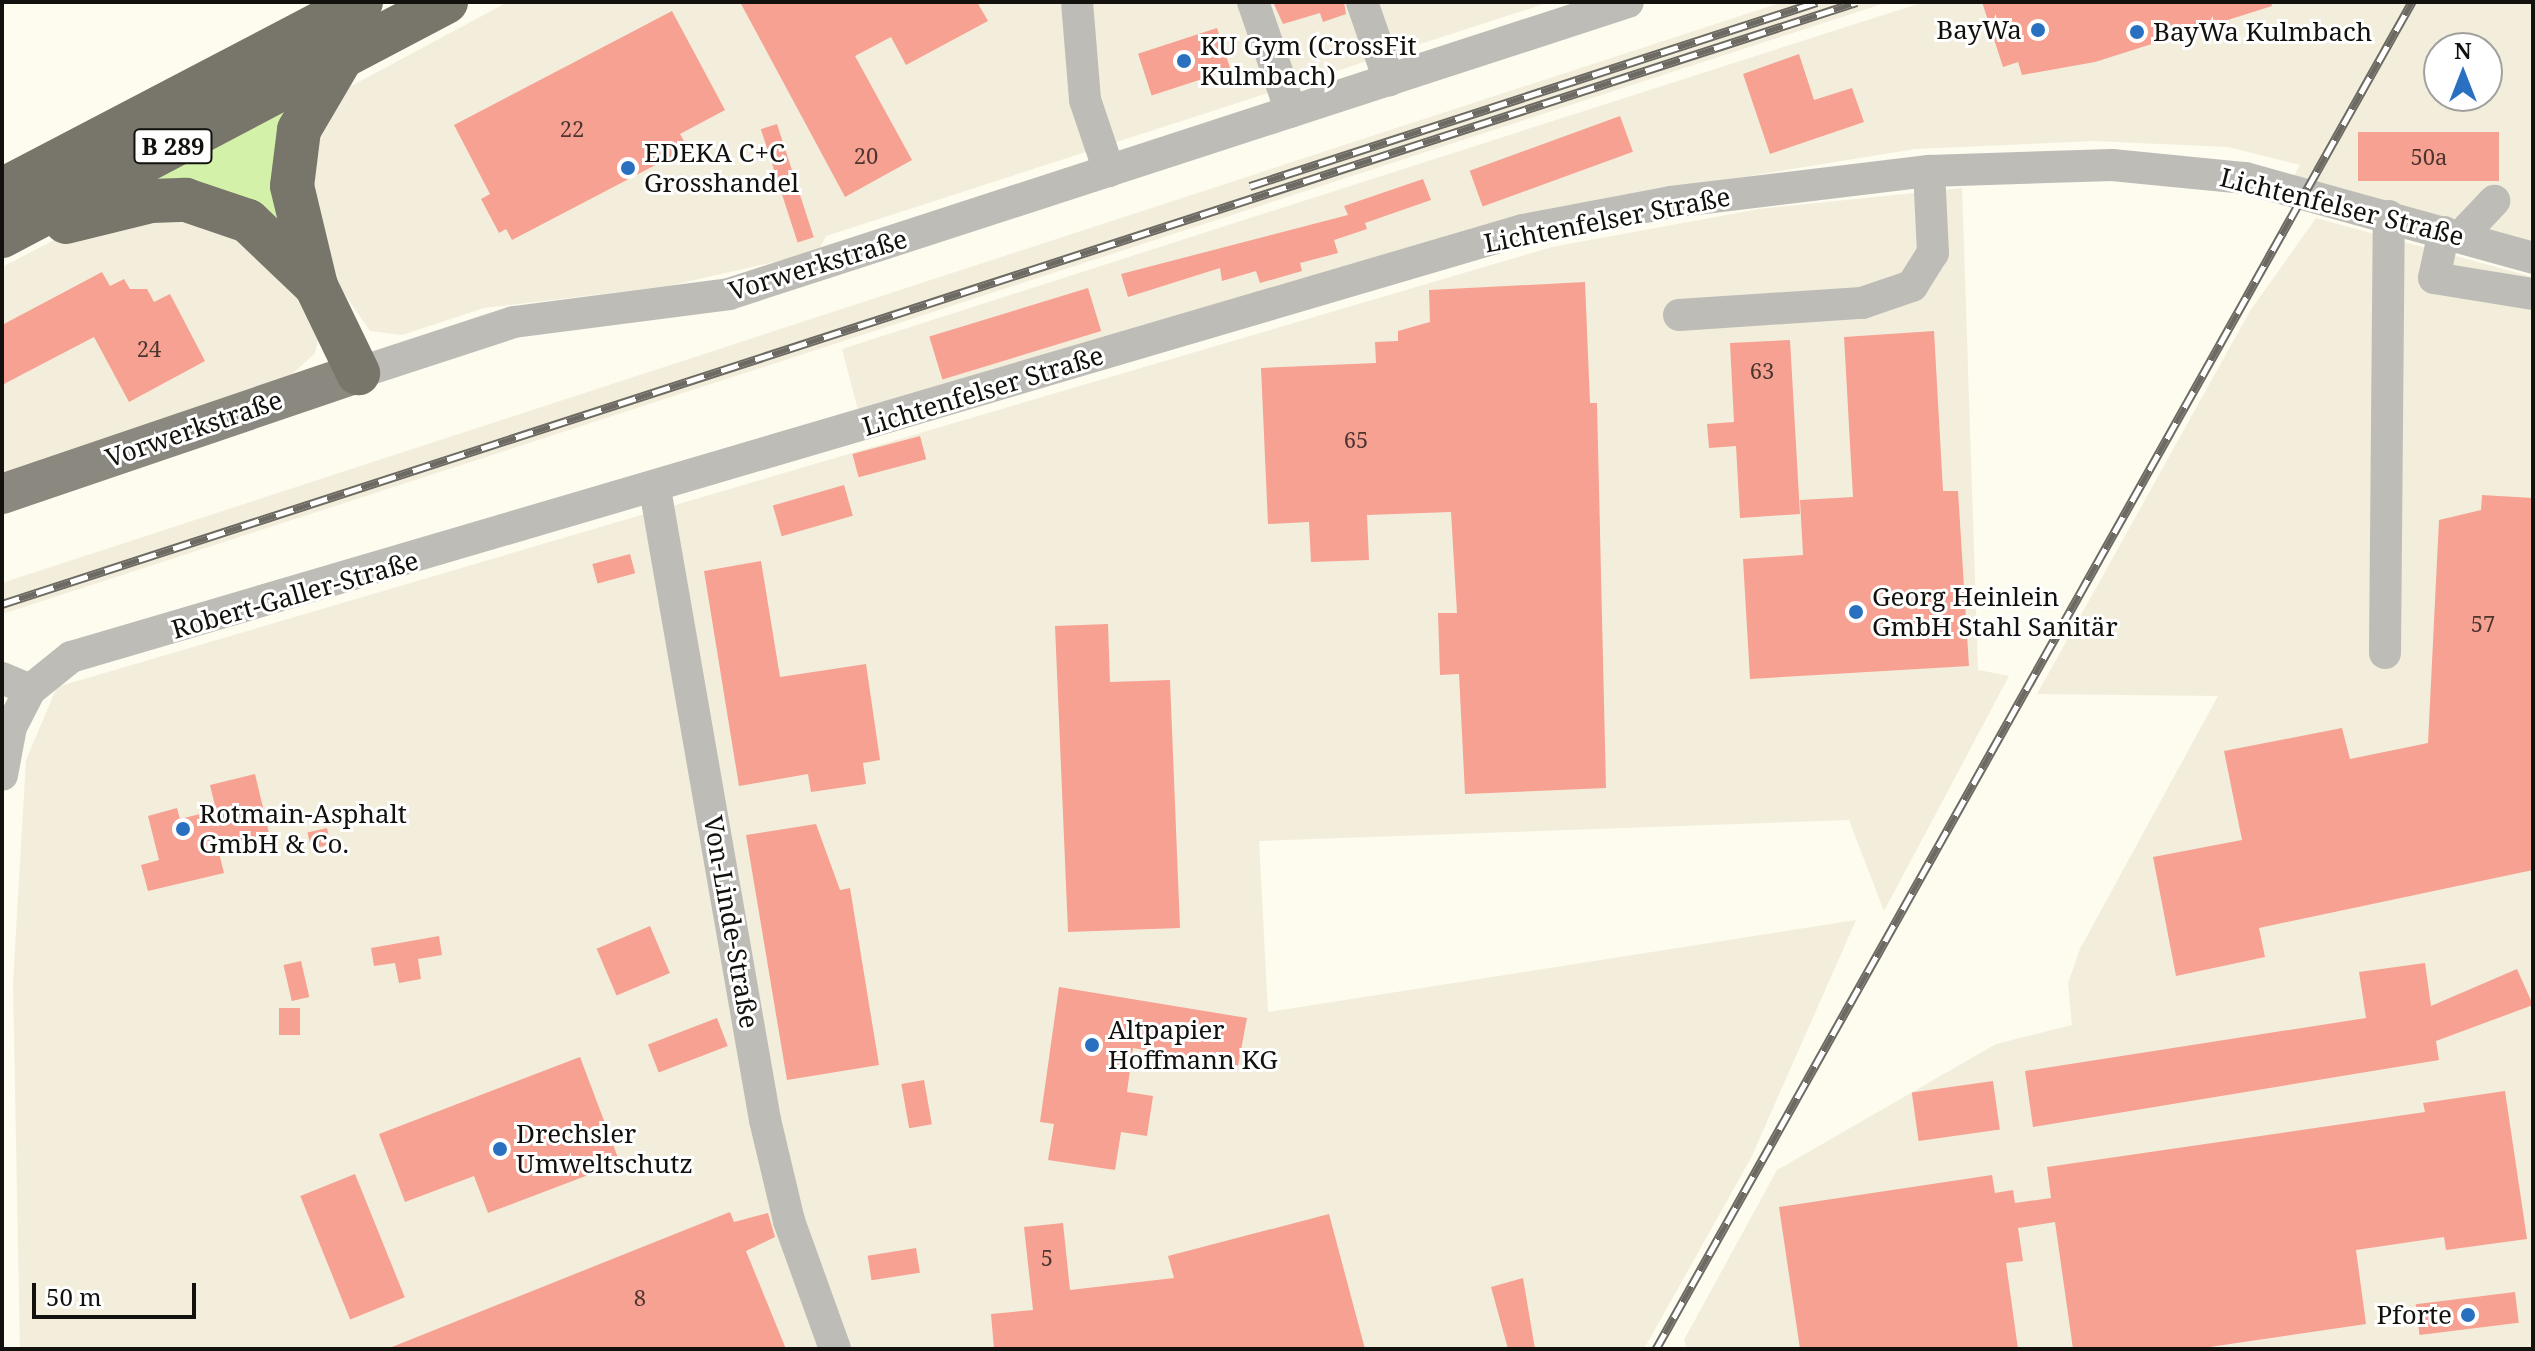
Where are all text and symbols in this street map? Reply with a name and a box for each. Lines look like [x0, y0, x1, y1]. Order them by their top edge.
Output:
place label: BayWa [1936, 14, 2022, 46]
place label: BayWa Kulmbach [2153, 16, 2372, 48]
marker: BayWa [2029, 21, 2047, 39]
marker: BayWa Kulmbach [2128, 23, 2146, 41]
place label: KU Gym (CrossFit Kulmbach) [1200, 30, 1417, 92]
north arrow [2423, 32, 2503, 112]
text: N [2454, 35, 2472, 65]
marker: KU Gym (CrossFit Kulmbach) [1175, 52, 1193, 70]
house number: 22 [560, 116, 584, 142]
road number: B 289 [133, 126, 213, 166]
place label: EDEKA C+C Grosshandel [644, 137, 799, 198]
house number: 20 [854, 143, 878, 169]
house number: 50a [2411, 144, 2447, 170]
marker: EDEKA C+C Grosshandel [619, 159, 637, 177]
street label: Lichtenfelser Straße [2217, 162, 2467, 252]
street label: Lichtenfelser Straße [1481, 181, 1733, 259]
street label: Vorwerkstraße [725, 223, 911, 307]
house number: 24 [137, 336, 161, 362]
street label: Lichtenfelser Straße [859, 339, 1107, 443]
house number: 63 [1750, 358, 1774, 384]
street label: Vorwerkstraße [101, 384, 287, 474]
house number: 65 [1344, 427, 1368, 453]
street label: Robert-Galler-Straße [168, 545, 422, 645]
place label: Georg Heinlein GmbH Stahl Sanitär [1872, 581, 2118, 642]
marker: Georg Heinlein GmbH Stahl Sanitär [1847, 603, 1865, 621]
house number: 57 [2471, 611, 2495, 637]
place label: Rotmain-Asphalt GmbH & Co. [199, 798, 407, 860]
street label: Von-Linde-Straße [697, 813, 765, 1031]
marker: Rotmain-Asphalt GmbH & Co. [174, 820, 192, 838]
place label: Altpapier Hoffmann KG [1108, 1014, 1278, 1076]
marker: Altpapier Hoffmann KG [1083, 1036, 1101, 1054]
place label: Drechsler Umweltschutz [516, 1118, 693, 1180]
marker: Drechsler Umweltschutz [491, 1140, 509, 1158]
house number: 5 [1041, 1245, 1053, 1271]
scale bar [36, 1267, 200, 1317]
text: 50 m [46, 1280, 102, 1313]
house number: 8 [634, 1285, 646, 1311]
place label: Pforte [2376, 1299, 2452, 1331]
marker: Pforte [2459, 1306, 2477, 1324]

